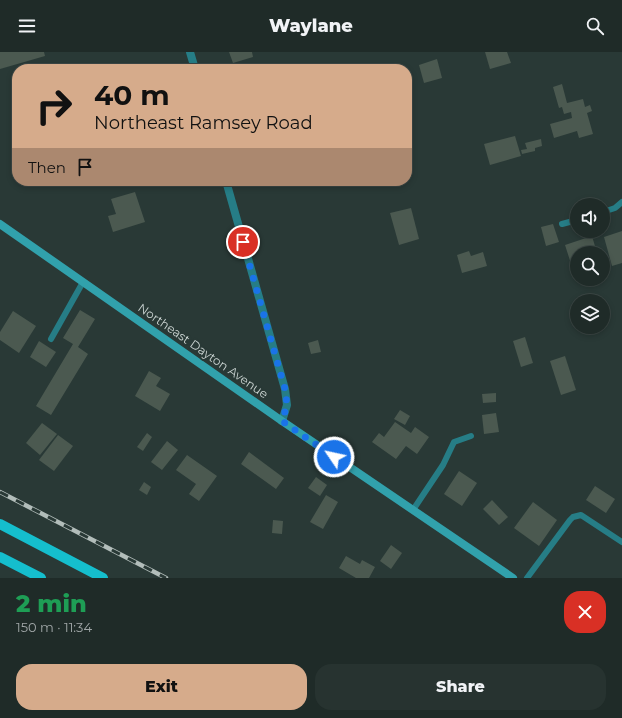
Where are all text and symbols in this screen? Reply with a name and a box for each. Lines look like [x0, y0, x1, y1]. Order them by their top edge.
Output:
icon: menu [16, 15, 38, 37]
text: Waylane [269, 15, 353, 37]
icon: search [584, 15, 606, 37]
text: 40 m [94, 78, 170, 112]
icon: right [28, 80, 80, 132]
text: Northeast Ramsey Road [94, 112, 313, 134]
icon: arrive [74, 156, 96, 178]
text: Then [28, 158, 66, 177]
map controls [570, 198, 610, 334]
button: sound [570, 198, 610, 238]
pin [226, 225, 260, 259]
icon: arrive [232, 231, 254, 253]
button: search [570, 246, 610, 286]
button: layers [570, 294, 610, 334]
street label: Northeast Dayton Avenue [135, 300, 271, 401]
position arrow [313, 436, 355, 478]
text: 2 min [16, 589, 87, 618]
button: close [564, 591, 606, 633]
text: 150 m · 11:34 [16, 619, 92, 635]
button: Exit [16, 664, 307, 710]
button: Share [315, 664, 606, 710]

